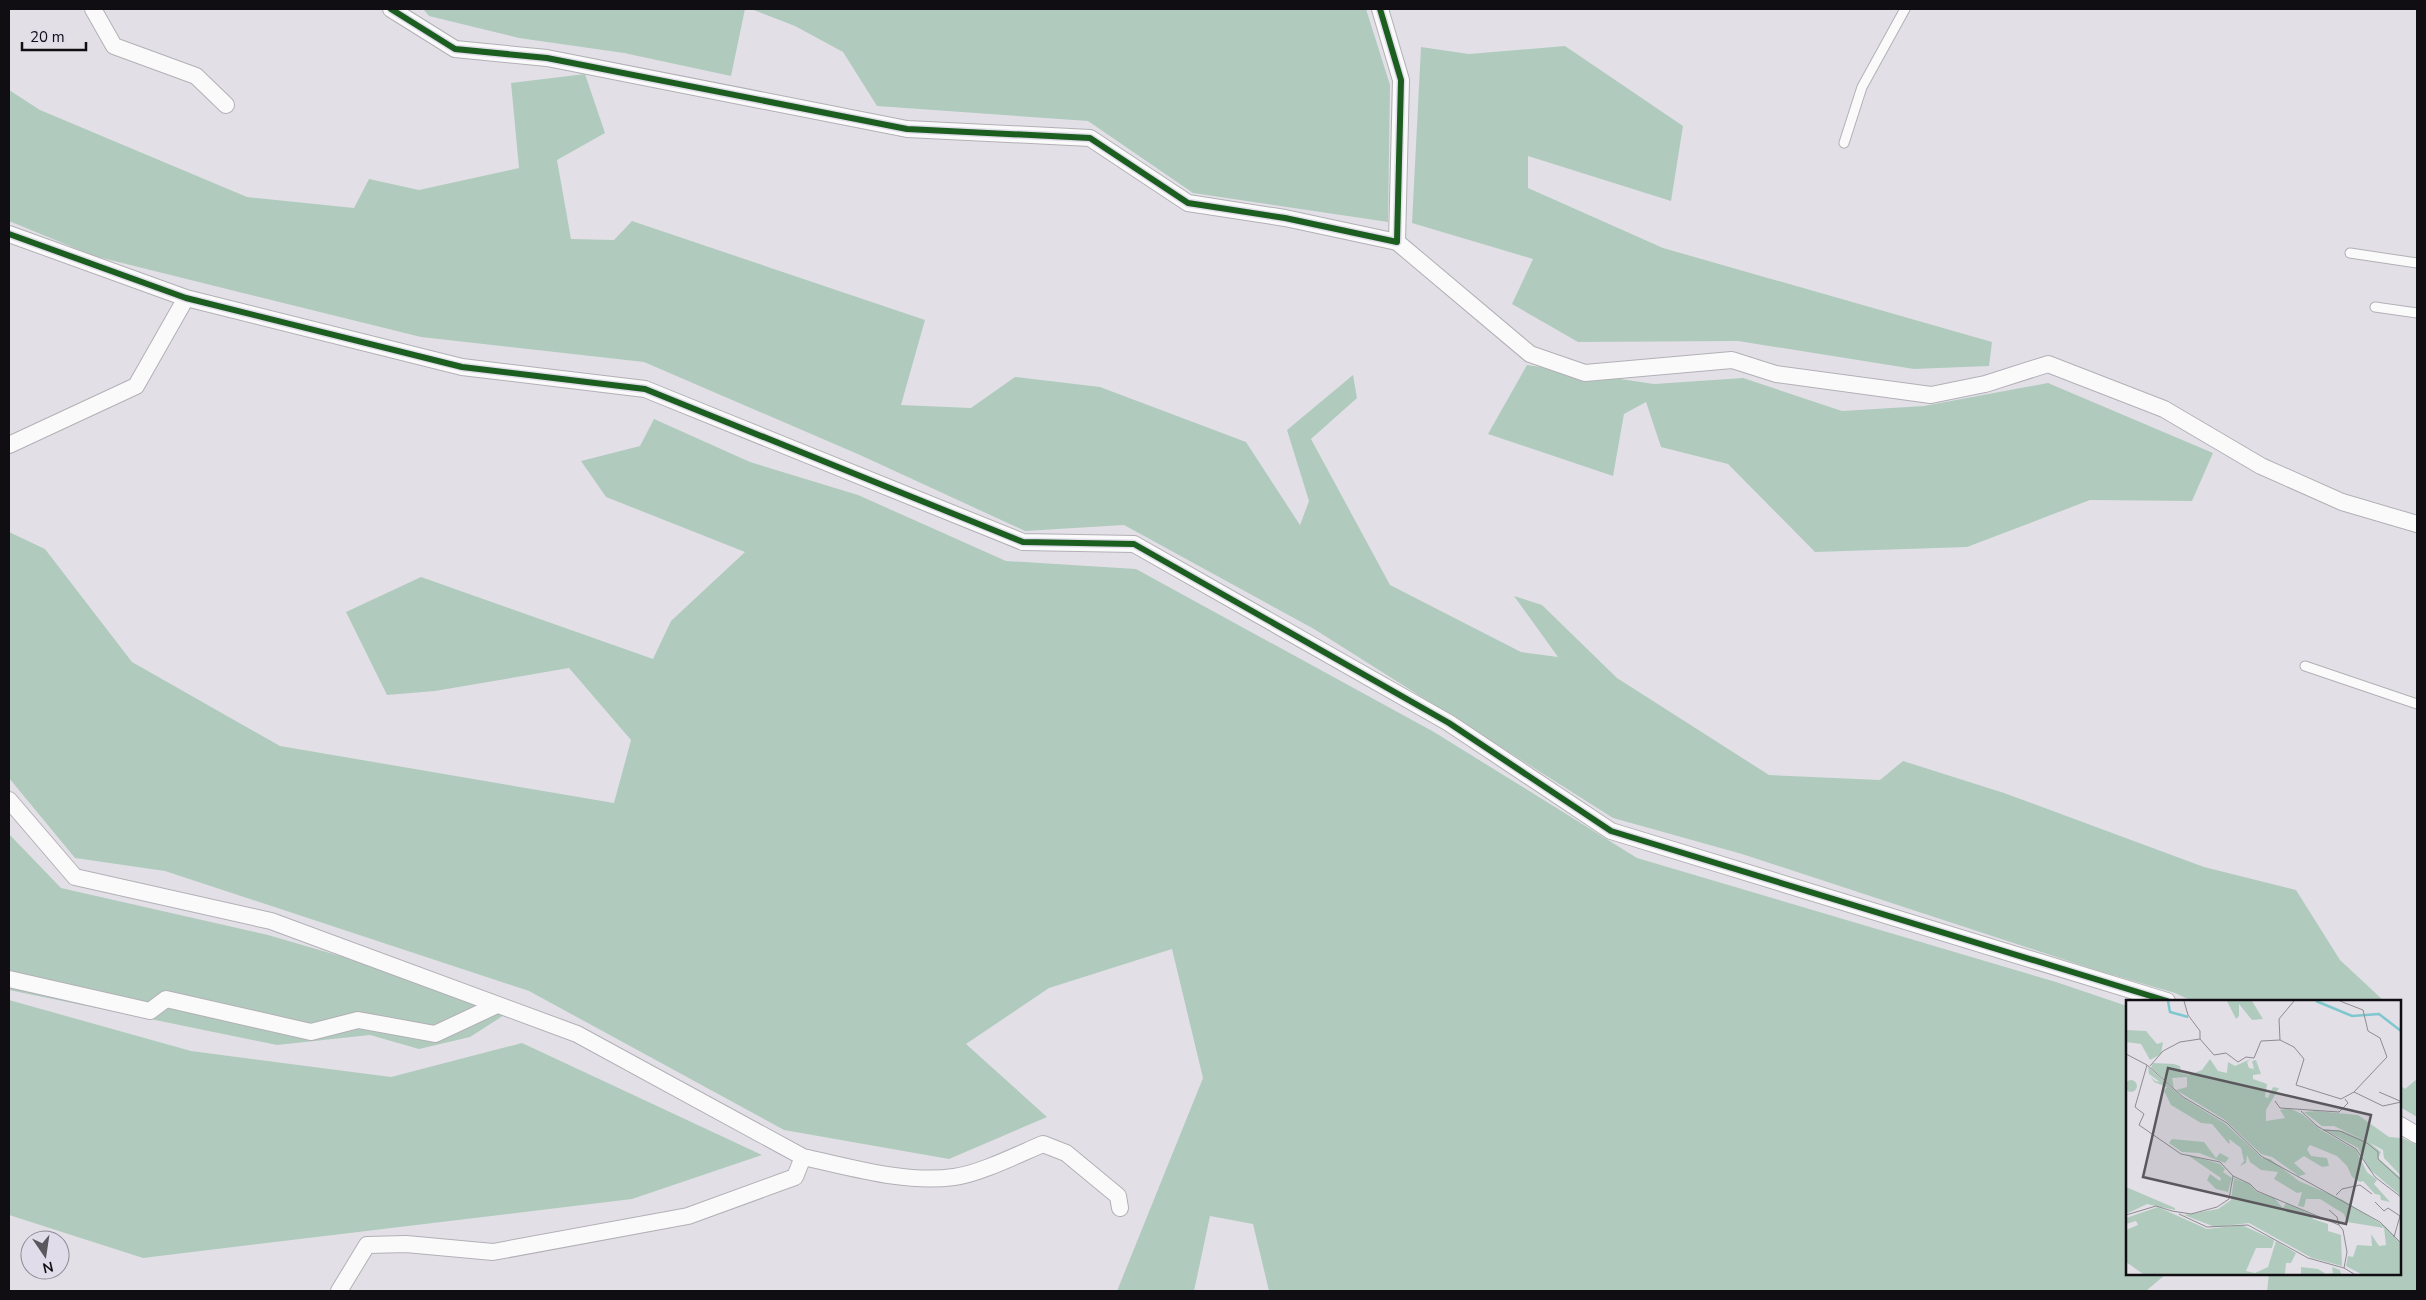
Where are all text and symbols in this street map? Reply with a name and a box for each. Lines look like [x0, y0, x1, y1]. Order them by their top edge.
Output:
scale bar [22, 20, 86, 52]
text: 20 m [30, 27, 65, 47]
inset map [2126, 1000, 2401, 1275]
north arrow [20, 1230, 70, 1280]
text: N [41, 1257, 55, 1278]

